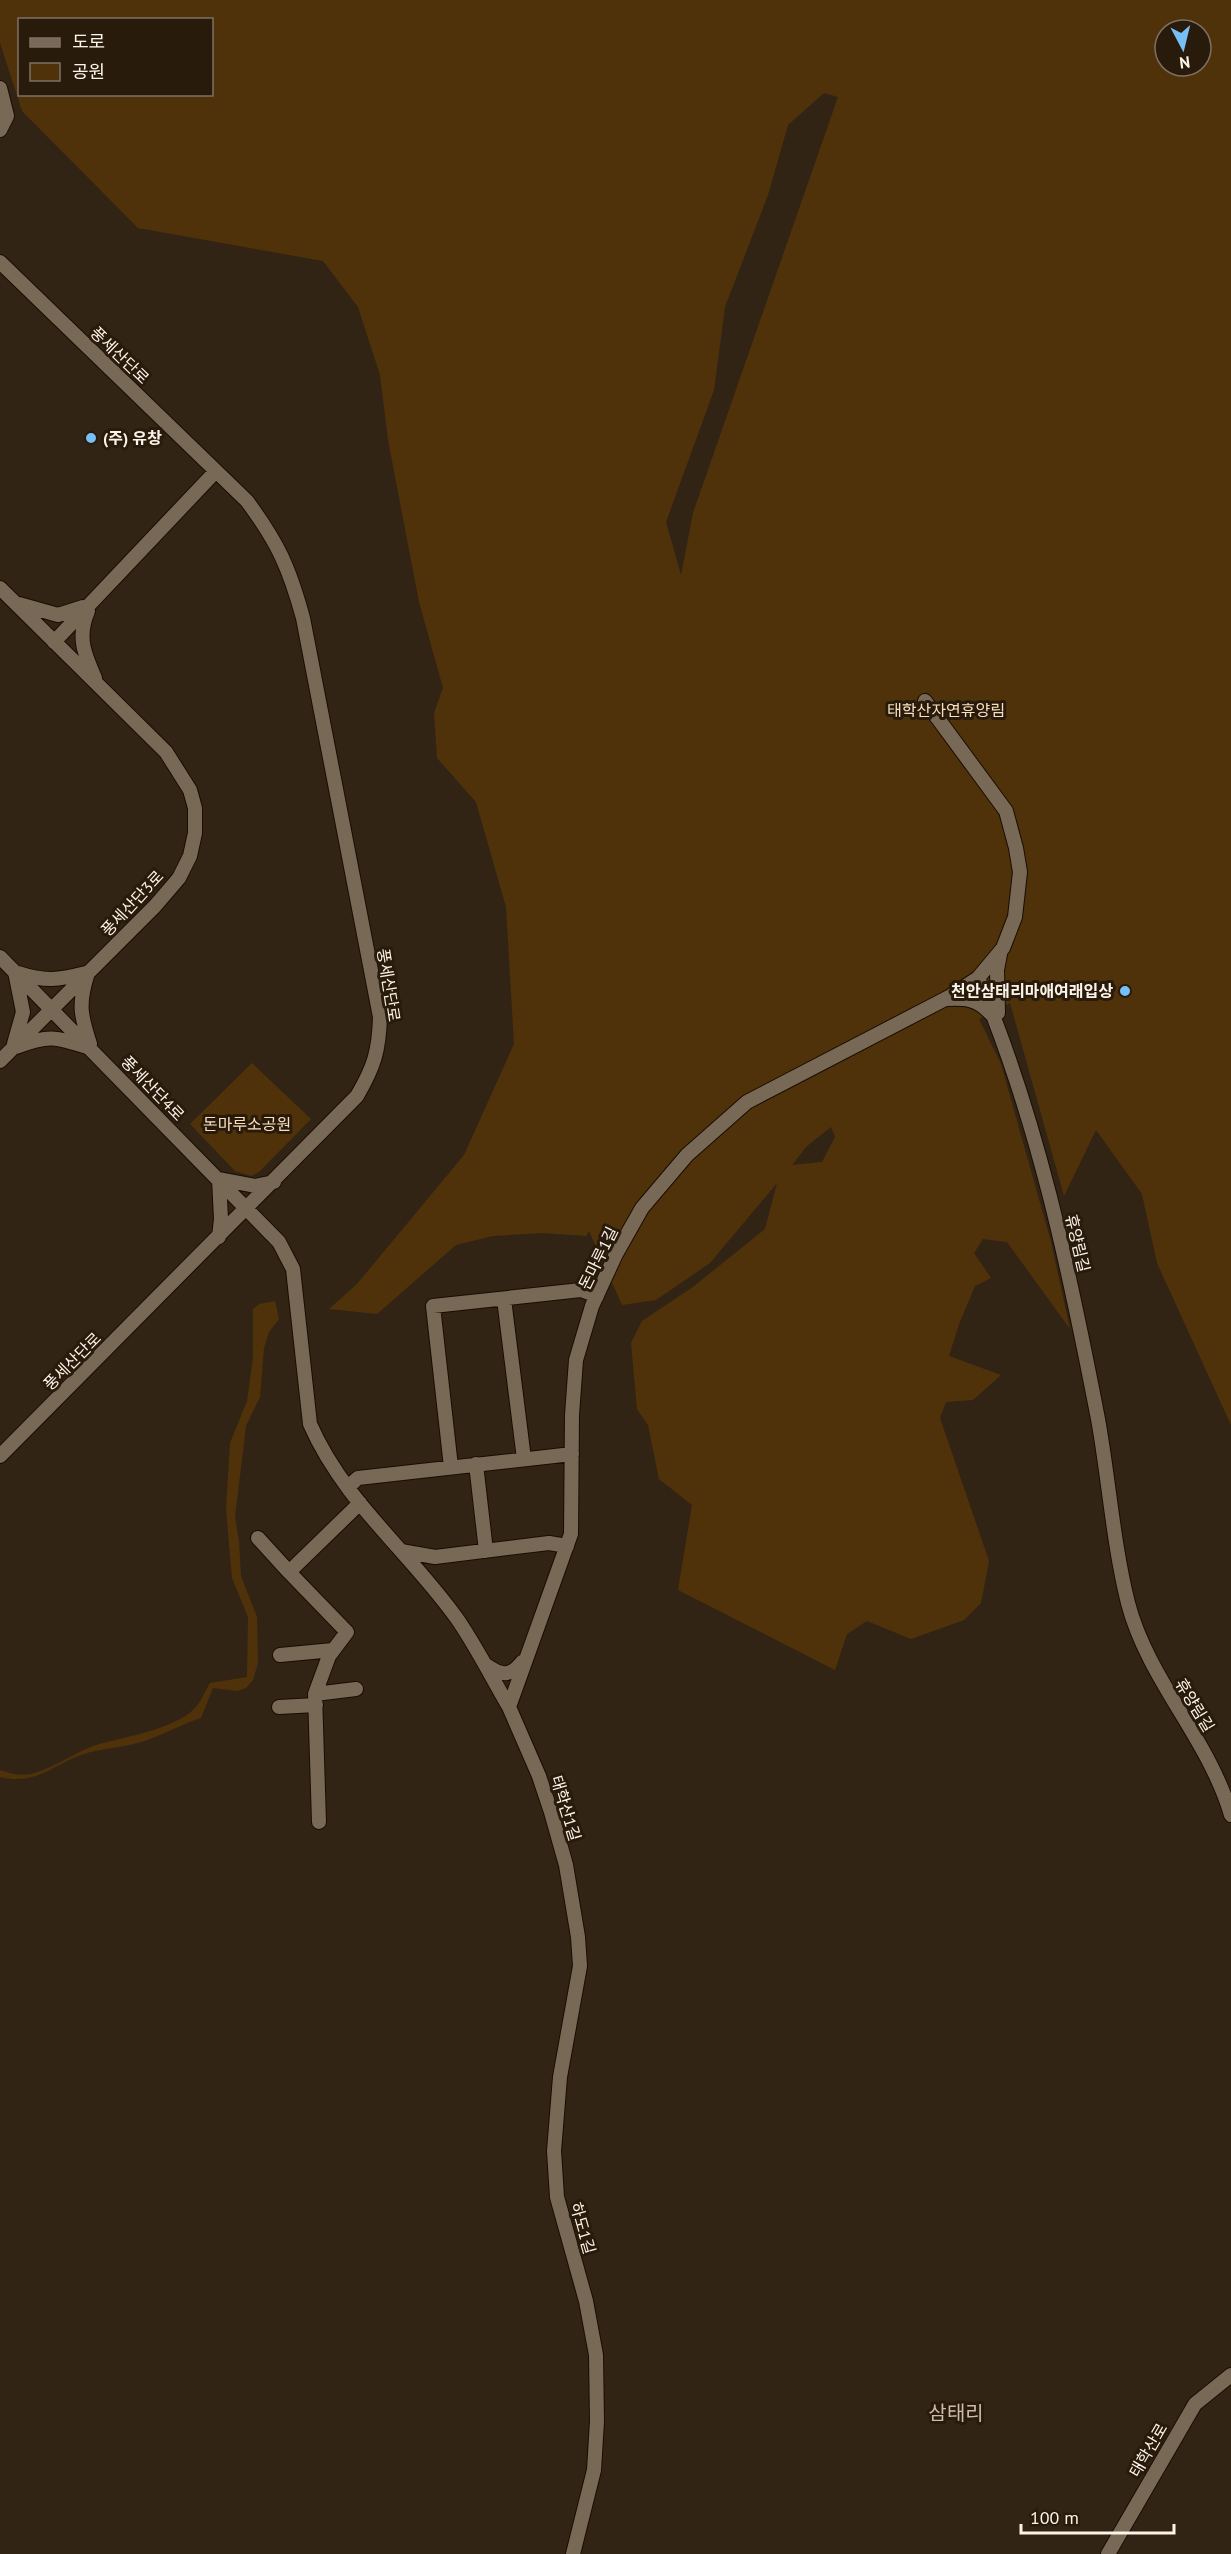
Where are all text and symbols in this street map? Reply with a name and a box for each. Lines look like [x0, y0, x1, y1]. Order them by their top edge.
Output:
legend [18, 18, 213, 96]
north arrow [1153, 18, 1213, 78]
text: 도로 [72, 30, 105, 53]
text: N [1178, 52, 1191, 73]
text: 공원 [72, 60, 105, 83]
street label: 풍세산단로 [87, 322, 154, 388]
place label: (주) 유창 [103, 428, 162, 448]
marker: (주) 유창 [84, 431, 98, 445]
park label: 태학산자연휴양림 [887, 700, 1005, 720]
street label: 풍세산단3로 [97, 866, 168, 940]
street label: 풍세산단로 [373, 947, 405, 1023]
place label: 천안삼태리마애여래입상 [951, 981, 1113, 1001]
marker: 천안삼태리마애여래입상 [1118, 984, 1132, 998]
street label: 풍세산단4로 [117, 1051, 189, 1125]
park label: 돈마루소공원 [203, 1114, 291, 1134]
street label: 휴양림길 [1062, 1212, 1094, 1274]
street label: 돈마루1길 [574, 1223, 622, 1293]
street label: 풍세산단로 [39, 1328, 105, 1394]
street label: 휴양림길 [1171, 1675, 1219, 1735]
street label: 태학산1길 [547, 1773, 585, 1843]
street label: 하도1길 [566, 2200, 600, 2256]
district label: 삼태리 [928, 2400, 984, 2426]
street label: 태학산로 [1125, 2419, 1172, 2481]
scale bar [1021, 2497, 1174, 2535]
text: 100 m [1030, 2506, 1079, 2529]

